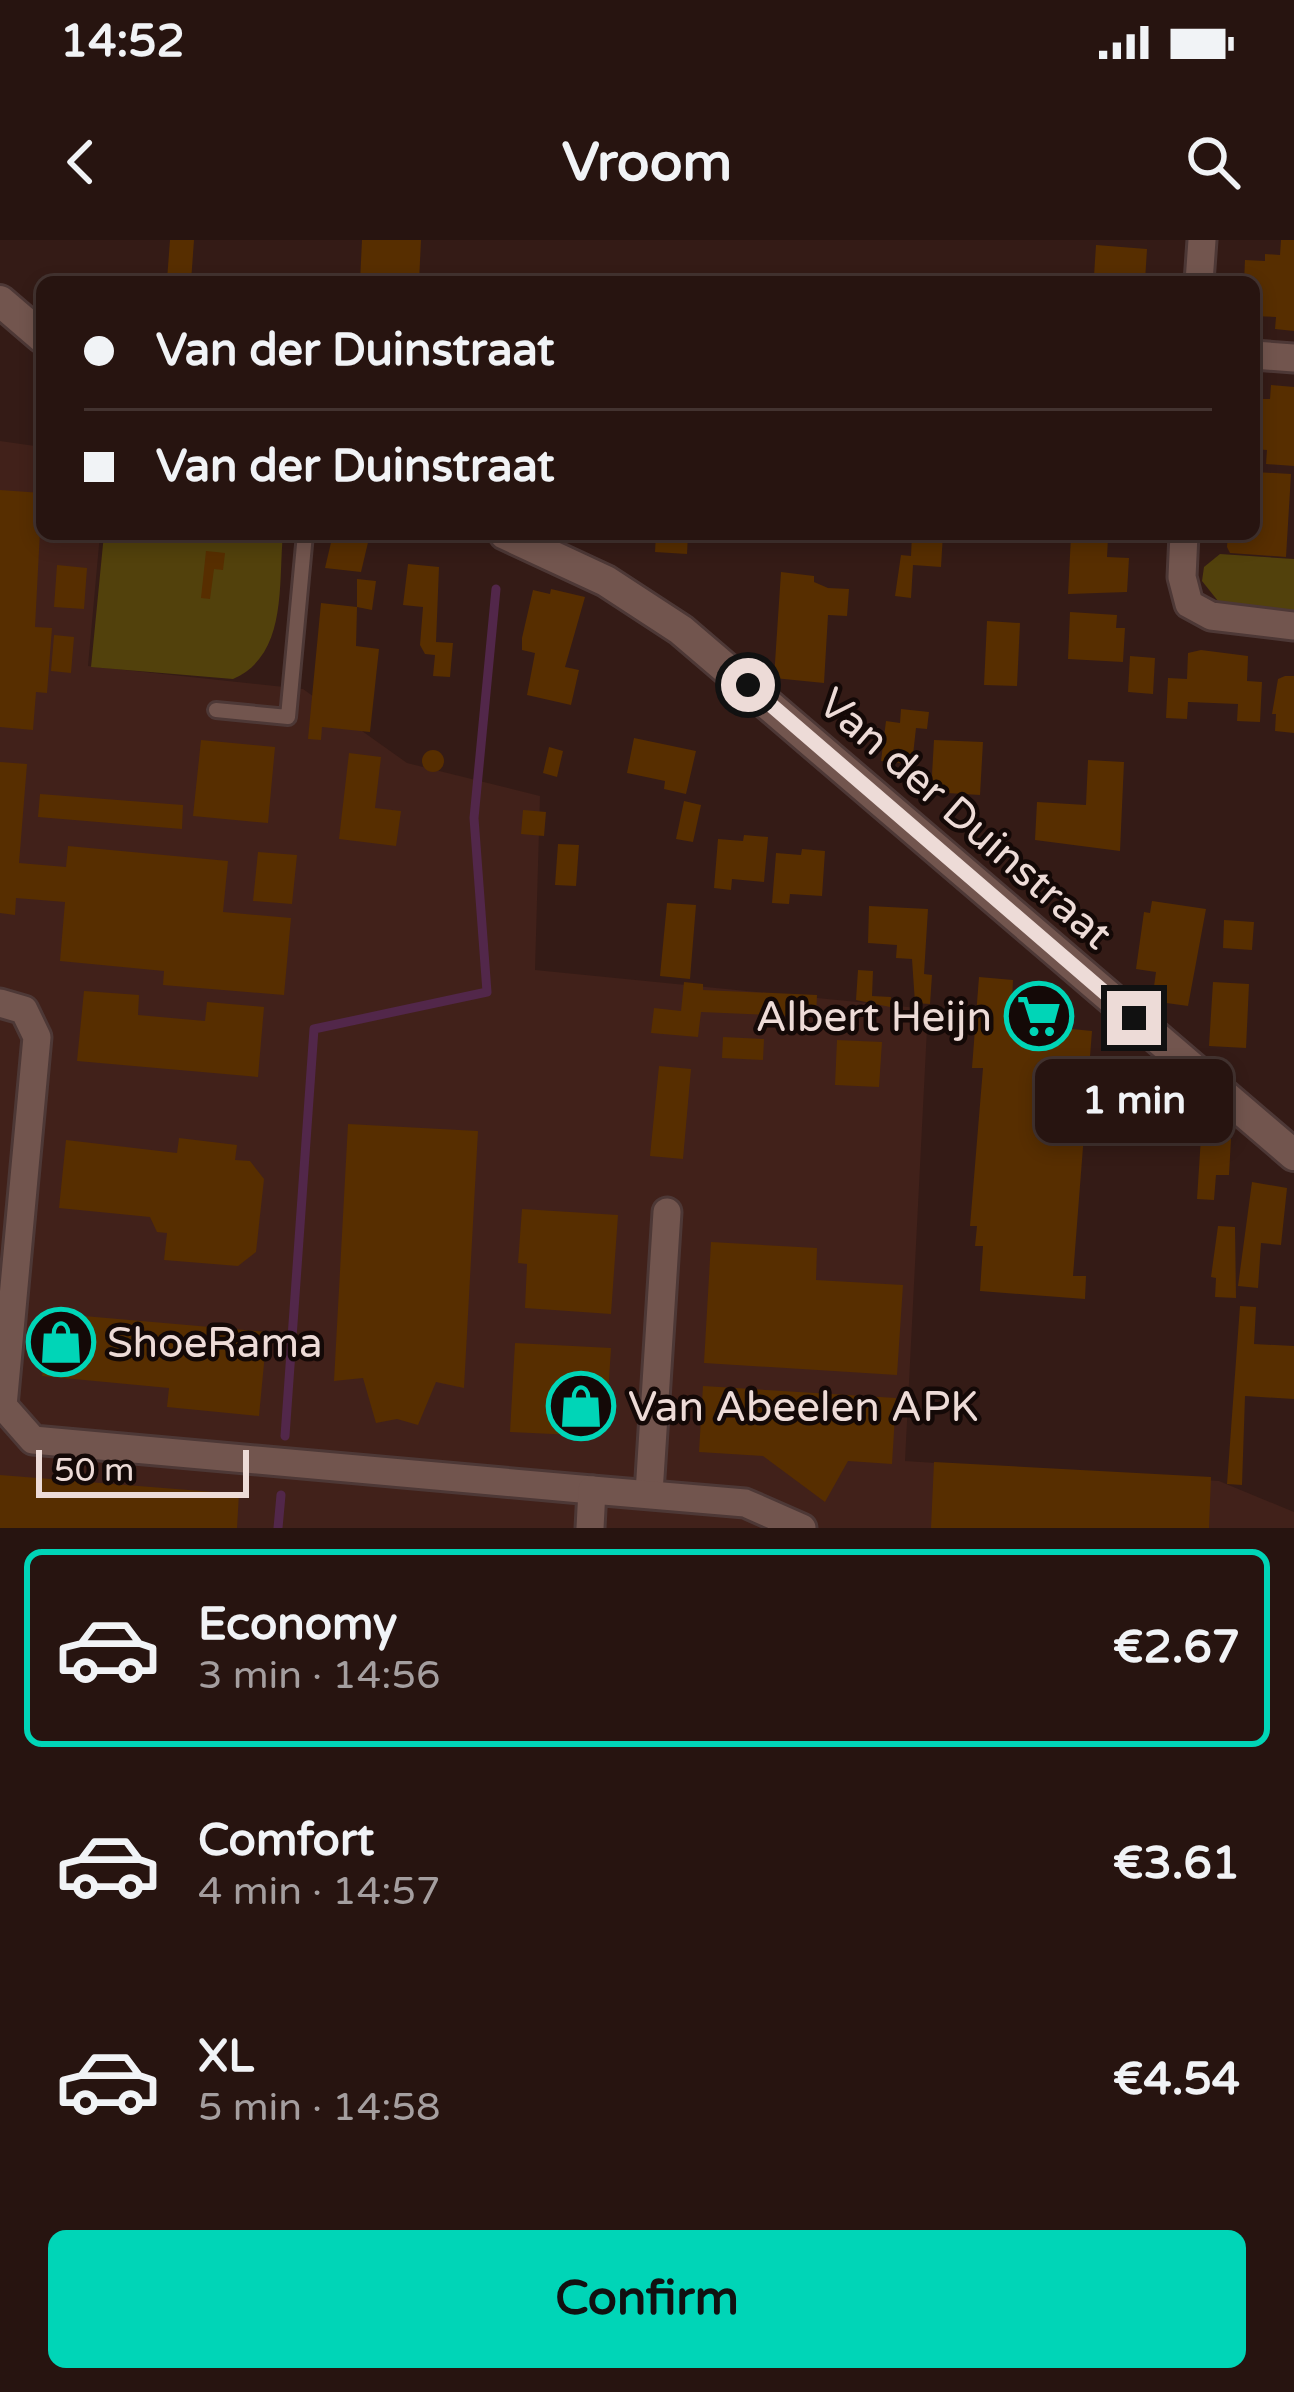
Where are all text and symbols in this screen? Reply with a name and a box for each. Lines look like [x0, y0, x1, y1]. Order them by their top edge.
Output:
text: 14:52 [60, 15, 185, 69]
icon: back [48, 129, 114, 195]
icon: search [1180, 129, 1246, 195]
text: Vroom [562, 130, 732, 195]
text: Van der Duinstraat [156, 324, 554, 378]
text: Van der Duinstraat [156, 440, 554, 494]
route start [721, 658, 775, 712]
street label: Van der Duinstraat [808, 678, 1122, 960]
supermarket icon: Albert Heijn [1004, 981, 1074, 1051]
route end [1107, 991, 1161, 1045]
place label: Albert Heijn [756, 992, 992, 1043]
callout: 1 min [1035, 1060, 1233, 1144]
text: 1 min [1082, 1077, 1186, 1124]
shop icon: ShoeRama [26, 1307, 96, 1377]
place label: ShoeRama [107, 1318, 323, 1369]
shop icon: Van Abeelen APK [546, 1371, 616, 1441]
place label: Van Abeelen APK [628, 1382, 979, 1433]
scale bar [36, 1444, 249, 1497]
text: 50 m [54, 1451, 134, 1490]
icon: car [54, 1594, 162, 1702]
text: Economy [198, 1598, 397, 1652]
text: €2.67 [1113, 1621, 1240, 1675]
text: 3 min · 14:56 [198, 1652, 440, 1699]
icon: car [54, 1810, 162, 1918]
text: Comfort [198, 1814, 374, 1868]
text: €3.61 [1113, 1837, 1240, 1891]
text: 4 min · 14:57 [198, 1868, 440, 1915]
icon: car [54, 2026, 162, 2134]
text: XL [198, 2030, 254, 2084]
text: €4.54 [1113, 2053, 1240, 2107]
text: 5 min · 14:58 [198, 2084, 440, 2131]
button: Confirm [48, 2230, 1246, 2368]

